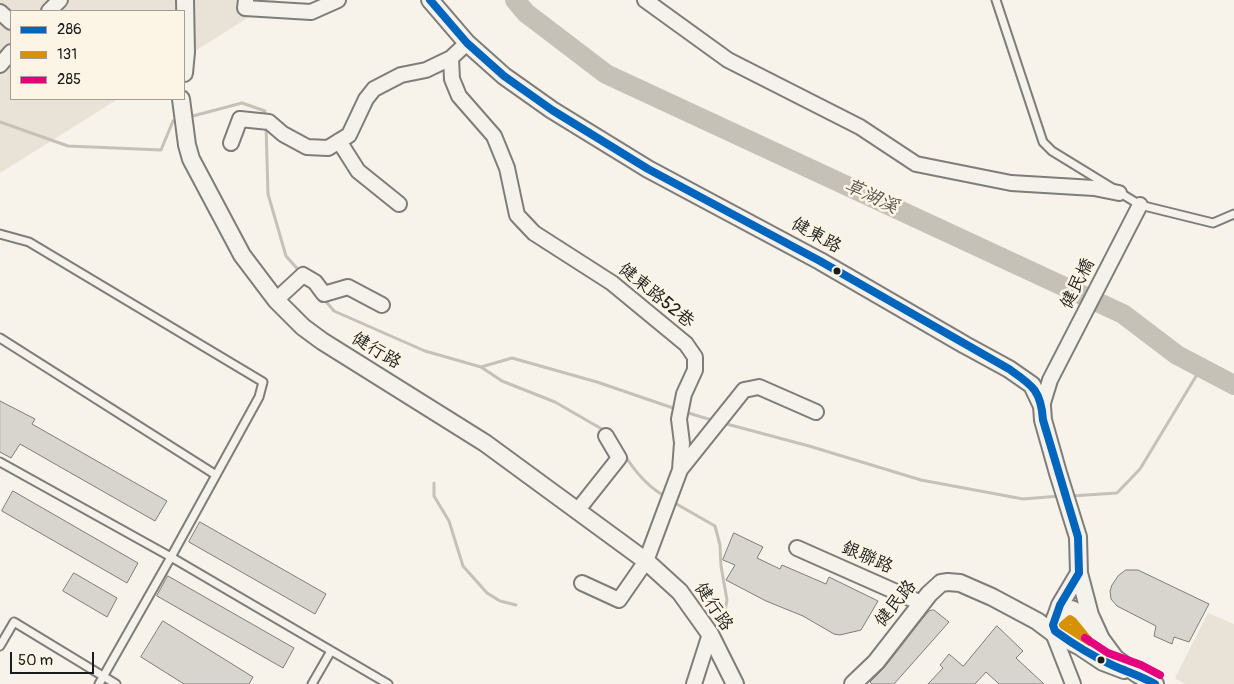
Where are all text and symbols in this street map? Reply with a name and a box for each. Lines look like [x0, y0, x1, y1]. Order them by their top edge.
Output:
legend [10, 10, 185, 100]
text: 286 [57, 20, 82, 39]
text: 131 [57, 45, 77, 64]
text: 285 [57, 70, 81, 89]
water label: 草湖溪 [840, 175, 902, 219]
street label: 健東路 [787, 213, 845, 259]
street label: 健民橋 [1056, 255, 1100, 313]
street label: 健東路52巷 [614, 259, 698, 333]
unlabelled marker [832, 266, 842, 276]
street label: 健行路 [347, 328, 405, 374]
street label: 銀聯路 [838, 537, 896, 579]
street label: 健民路 [871, 576, 921, 632]
street label: 健行路 [689, 579, 737, 635]
scale bar [12, 642, 96, 674]
text: 50 m [18, 651, 53, 670]
unlabelled marker [1096, 655, 1106, 665]

